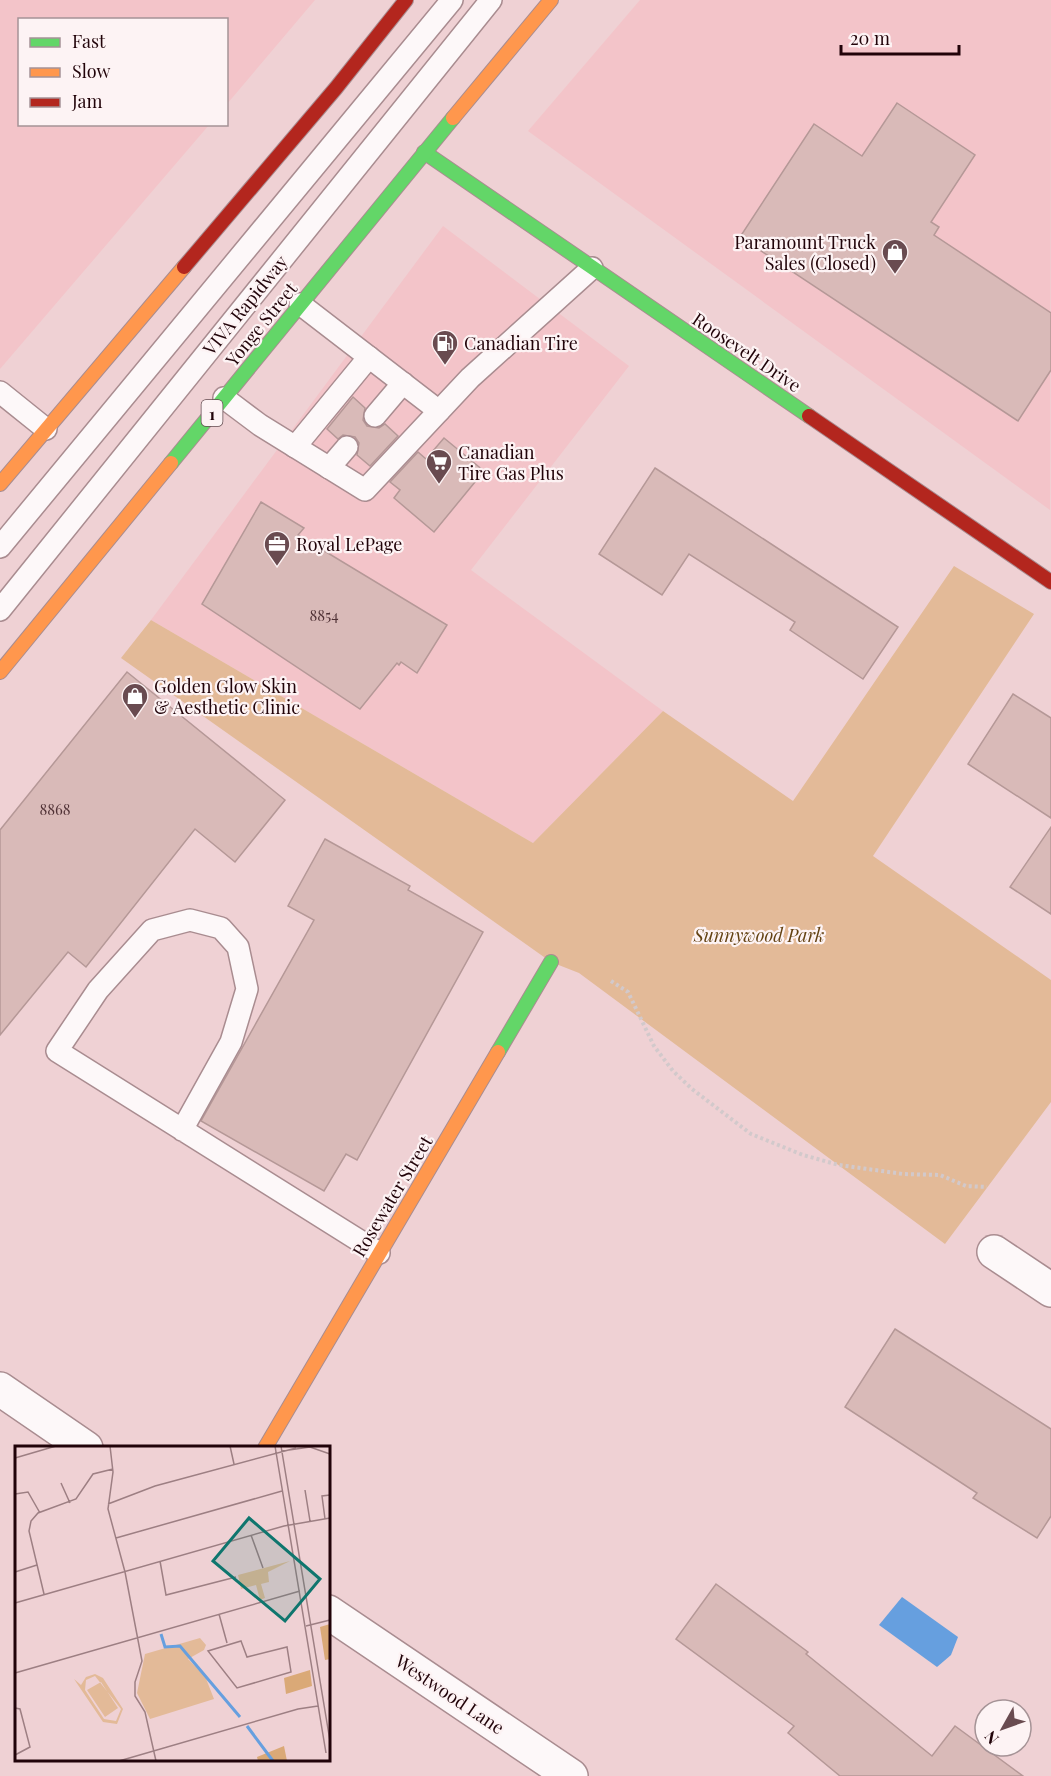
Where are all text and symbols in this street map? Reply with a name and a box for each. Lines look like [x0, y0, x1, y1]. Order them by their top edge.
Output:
legend [18, 18, 228, 126]
scale bar [841, 18, 960, 56]
text: 20 m [850, 26, 890, 50]
text: Fast [72, 29, 106, 53]
text: Slow [72, 59, 110, 83]
text: Jam [71, 89, 102, 113]
place label: Paramount Truck Sales (Closed) [734, 230, 876, 275]
shop icon: Paramount Truck Sales (Closed) [880, 237, 910, 275]
street label: VIVA Rapidway [197, 250, 293, 361]
street label: Yonge Street [219, 277, 303, 372]
street label: Roosevelt Drive [688, 307, 806, 397]
fuel station icon: Canadian Tire [430, 328, 460, 366]
place label: Canadian Tire [464, 331, 578, 355]
road number: 1 [202, 400, 222, 426]
place label: Canadian Tire Gas Plus [458, 440, 564, 485]
supermarket icon: Canadian Tire Gas Plus [424, 447, 454, 485]
office icon: Royal LePage [262, 529, 292, 567]
place label: Royal LePage [296, 532, 402, 556]
house number: 8854 [309, 605, 339, 625]
place label: Golden Glow Skin & Aesthetic Clinic [154, 674, 300, 719]
shop icon: Golden Glow Skin & Aesthetic Clinic [120, 681, 150, 719]
house number: 8868 [39, 799, 71, 819]
park label: Sunnywood Park [693, 923, 824, 947]
street label: Rosewater Street [346, 1130, 438, 1261]
inset map [15, 1446, 330, 1761]
street label: Westwood Lane [390, 1648, 509, 1739]
north arrow [973, 1698, 1033, 1758]
text: N [979, 1726, 1003, 1749]

